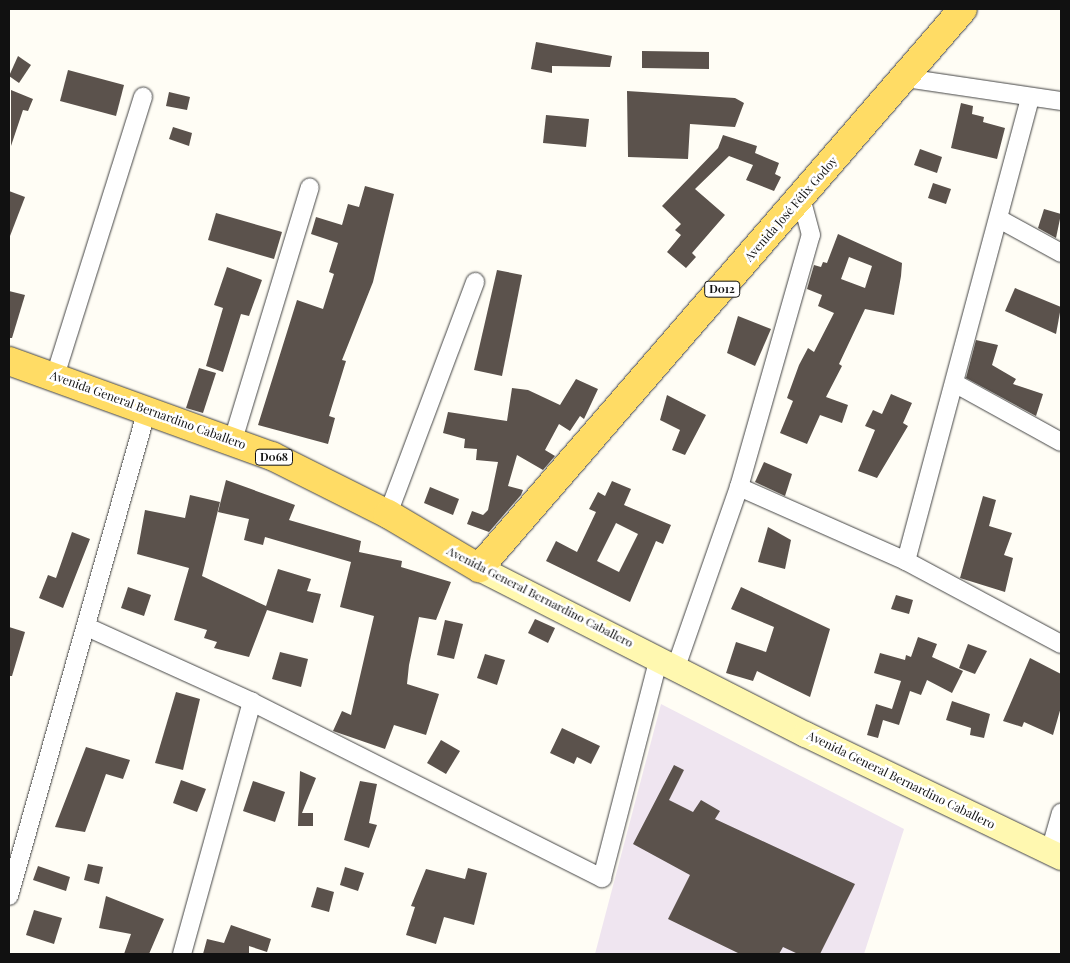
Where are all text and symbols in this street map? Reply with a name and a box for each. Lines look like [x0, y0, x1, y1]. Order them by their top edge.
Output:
street label: Avenida José Félix Godoy [742, 154, 840, 264]
road number: D012 [703, 280, 741, 298]
street label: Avenida General Bernardino Caballero [48, 368, 248, 452]
road number: D068 [254, 448, 294, 466]
street label: Avenida General Bernardino Caballero [444, 544, 636, 650]
street label: Avenida General Bernardino Caballero [805, 728, 997, 832]

